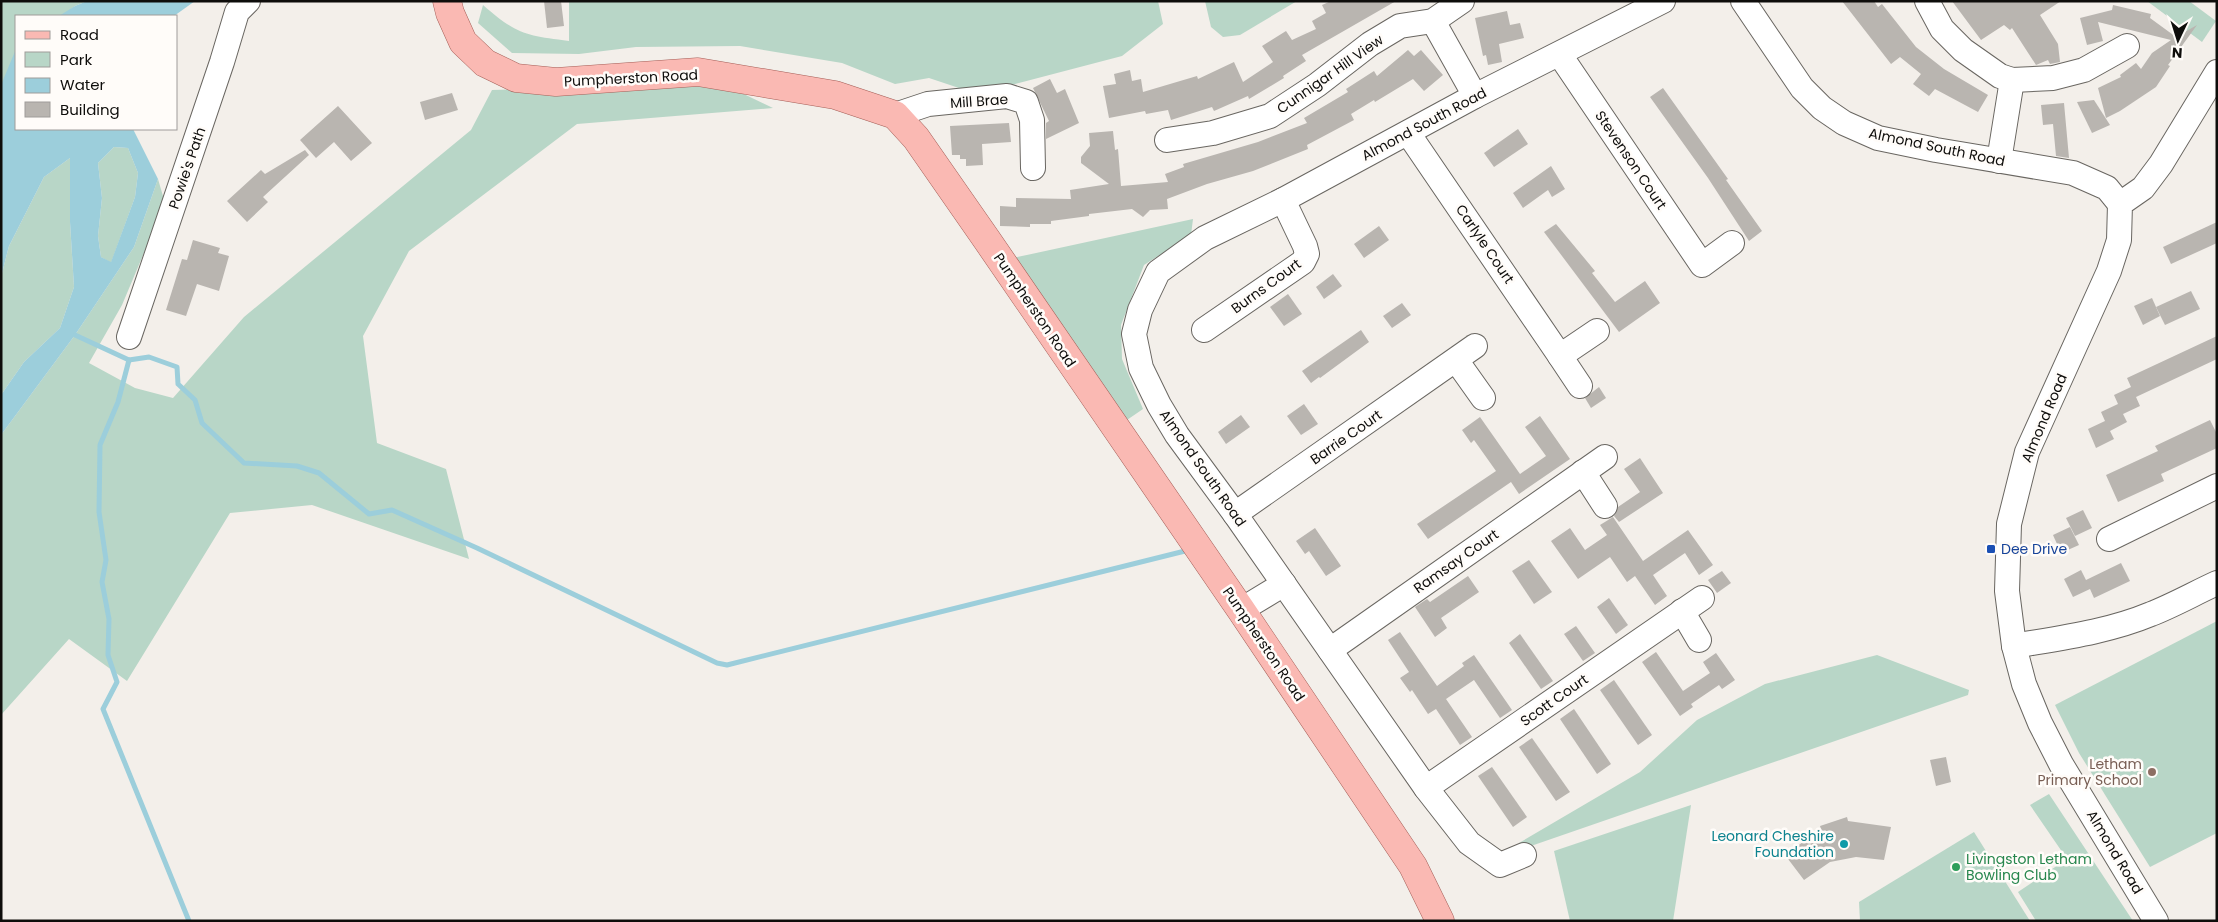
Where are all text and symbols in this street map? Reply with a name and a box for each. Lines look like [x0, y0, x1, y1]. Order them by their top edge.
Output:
legend [15, 15, 178, 130]
north arrow [2153, 15, 2203, 65]
text: Road [60, 24, 99, 45]
street label: Cunnigar Hill View [1273, 29, 1388, 118]
text: N [2171, 43, 2183, 63]
text: Park [60, 49, 92, 70]
street label: Pumpherston Road [563, 64, 699, 92]
text: Water [60, 74, 106, 95]
street label: Almond South Road [1358, 83, 1490, 165]
street label: Mill Brae [949, 89, 1009, 113]
text: Building [60, 99, 120, 120]
street label: Stevenson Court [1590, 107, 1672, 213]
street label: Almond South Road [1867, 123, 2007, 171]
street label: Powie's Path [164, 124, 210, 212]
street label: Carlyle Court [1451, 200, 1519, 288]
street label: Pumpherston Road [989, 249, 1081, 371]
street label: Burns Court [1227, 254, 1305, 318]
street label: Almond Road [2016, 370, 2072, 466]
street label: Almond South Road [1155, 405, 1251, 531]
street label: Barrie Court [1306, 405, 1386, 469]
street label: Ramsay Court [1409, 524, 1503, 598]
place label: Dee Drive [2001, 539, 2067, 559]
marker: Dee Drive [1985, 543, 1997, 555]
street label: Pumpherston Road [1218, 583, 1310, 705]
street label: Scott Court [1516, 669, 1592, 731]
place label: Letham Primary School [2037, 754, 2142, 790]
marker: Letham Primary School [2146, 766, 2158, 778]
street label: Almond Road [2082, 806, 2148, 898]
place label: Leonard Cheshire Foundation [1711, 826, 1834, 862]
marker: Leonard Cheshire Foundation [1838, 838, 1850, 850]
place label: Livingston Letham Bowling Club [1966, 849, 2092, 885]
marker: Livingston Letham Bowling Club [1950, 861, 1962, 873]

